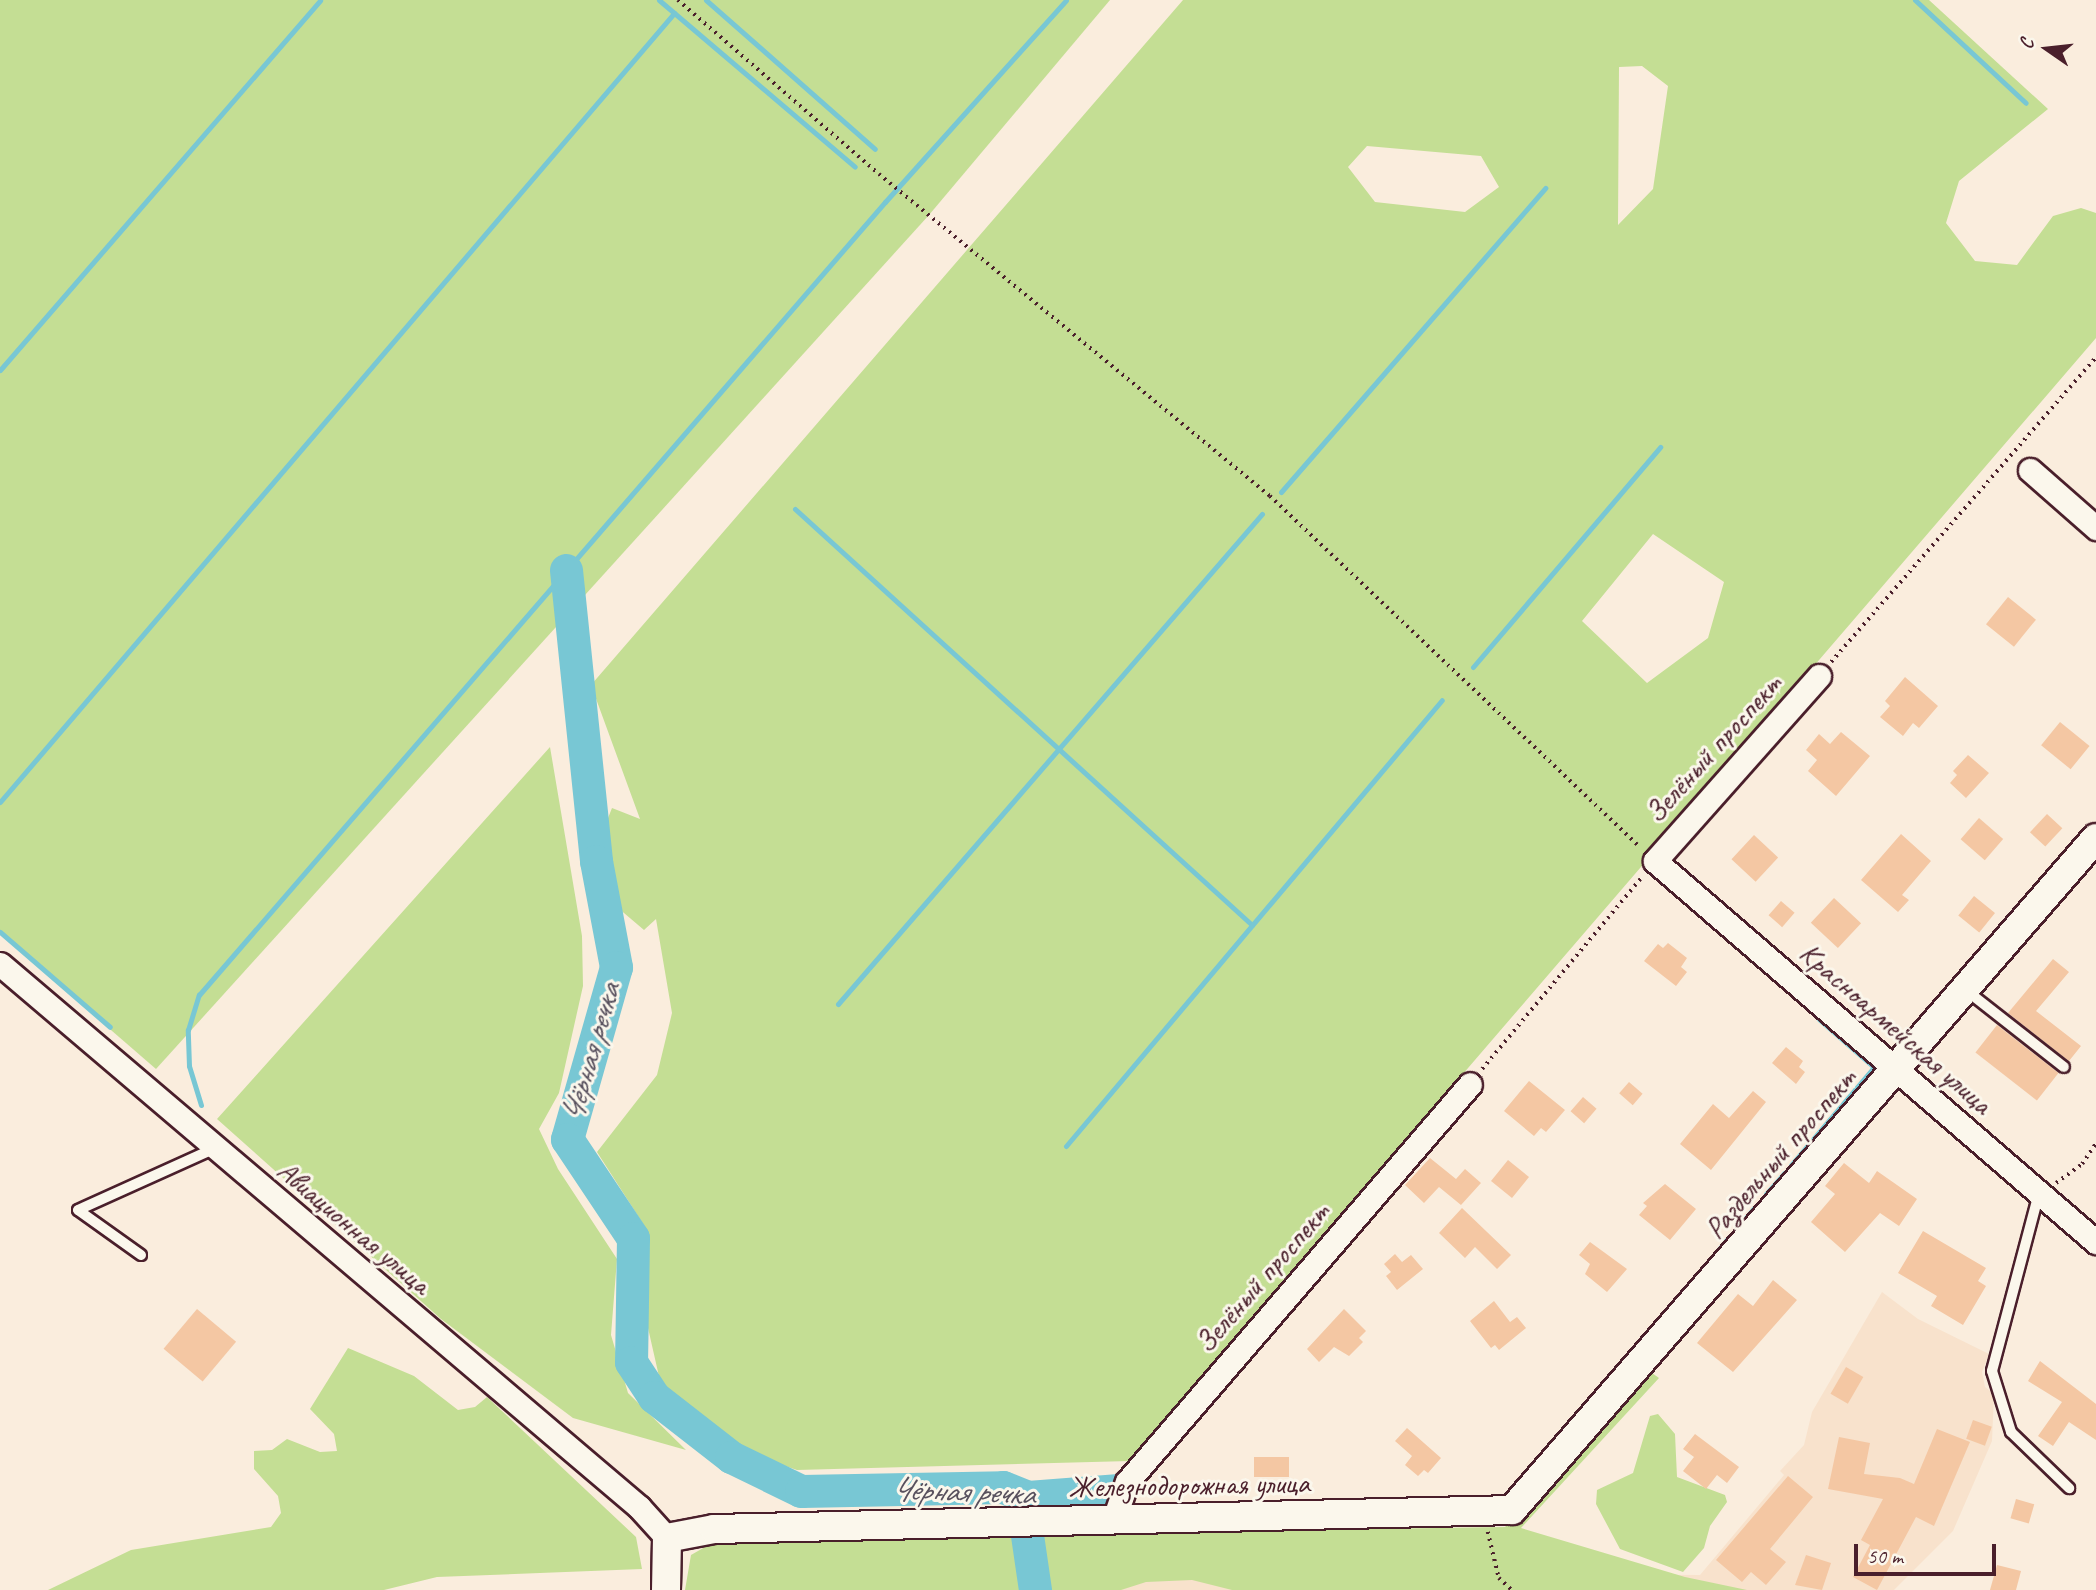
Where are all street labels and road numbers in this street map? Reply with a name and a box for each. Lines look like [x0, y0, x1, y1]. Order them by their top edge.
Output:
street label: Зелёный проспект [1637, 666, 1789, 830]
street label: Красноармейская улица [1792, 934, 2000, 1122]
street label: Раздельный проспект [1696, 1060, 1864, 1246]
street label: Авиационная улица [269, 1152, 439, 1302]
street label: Зелёный проспект [1187, 1194, 1337, 1360]
street label: Железнодорожная улица [1067, 1465, 1311, 1505]

